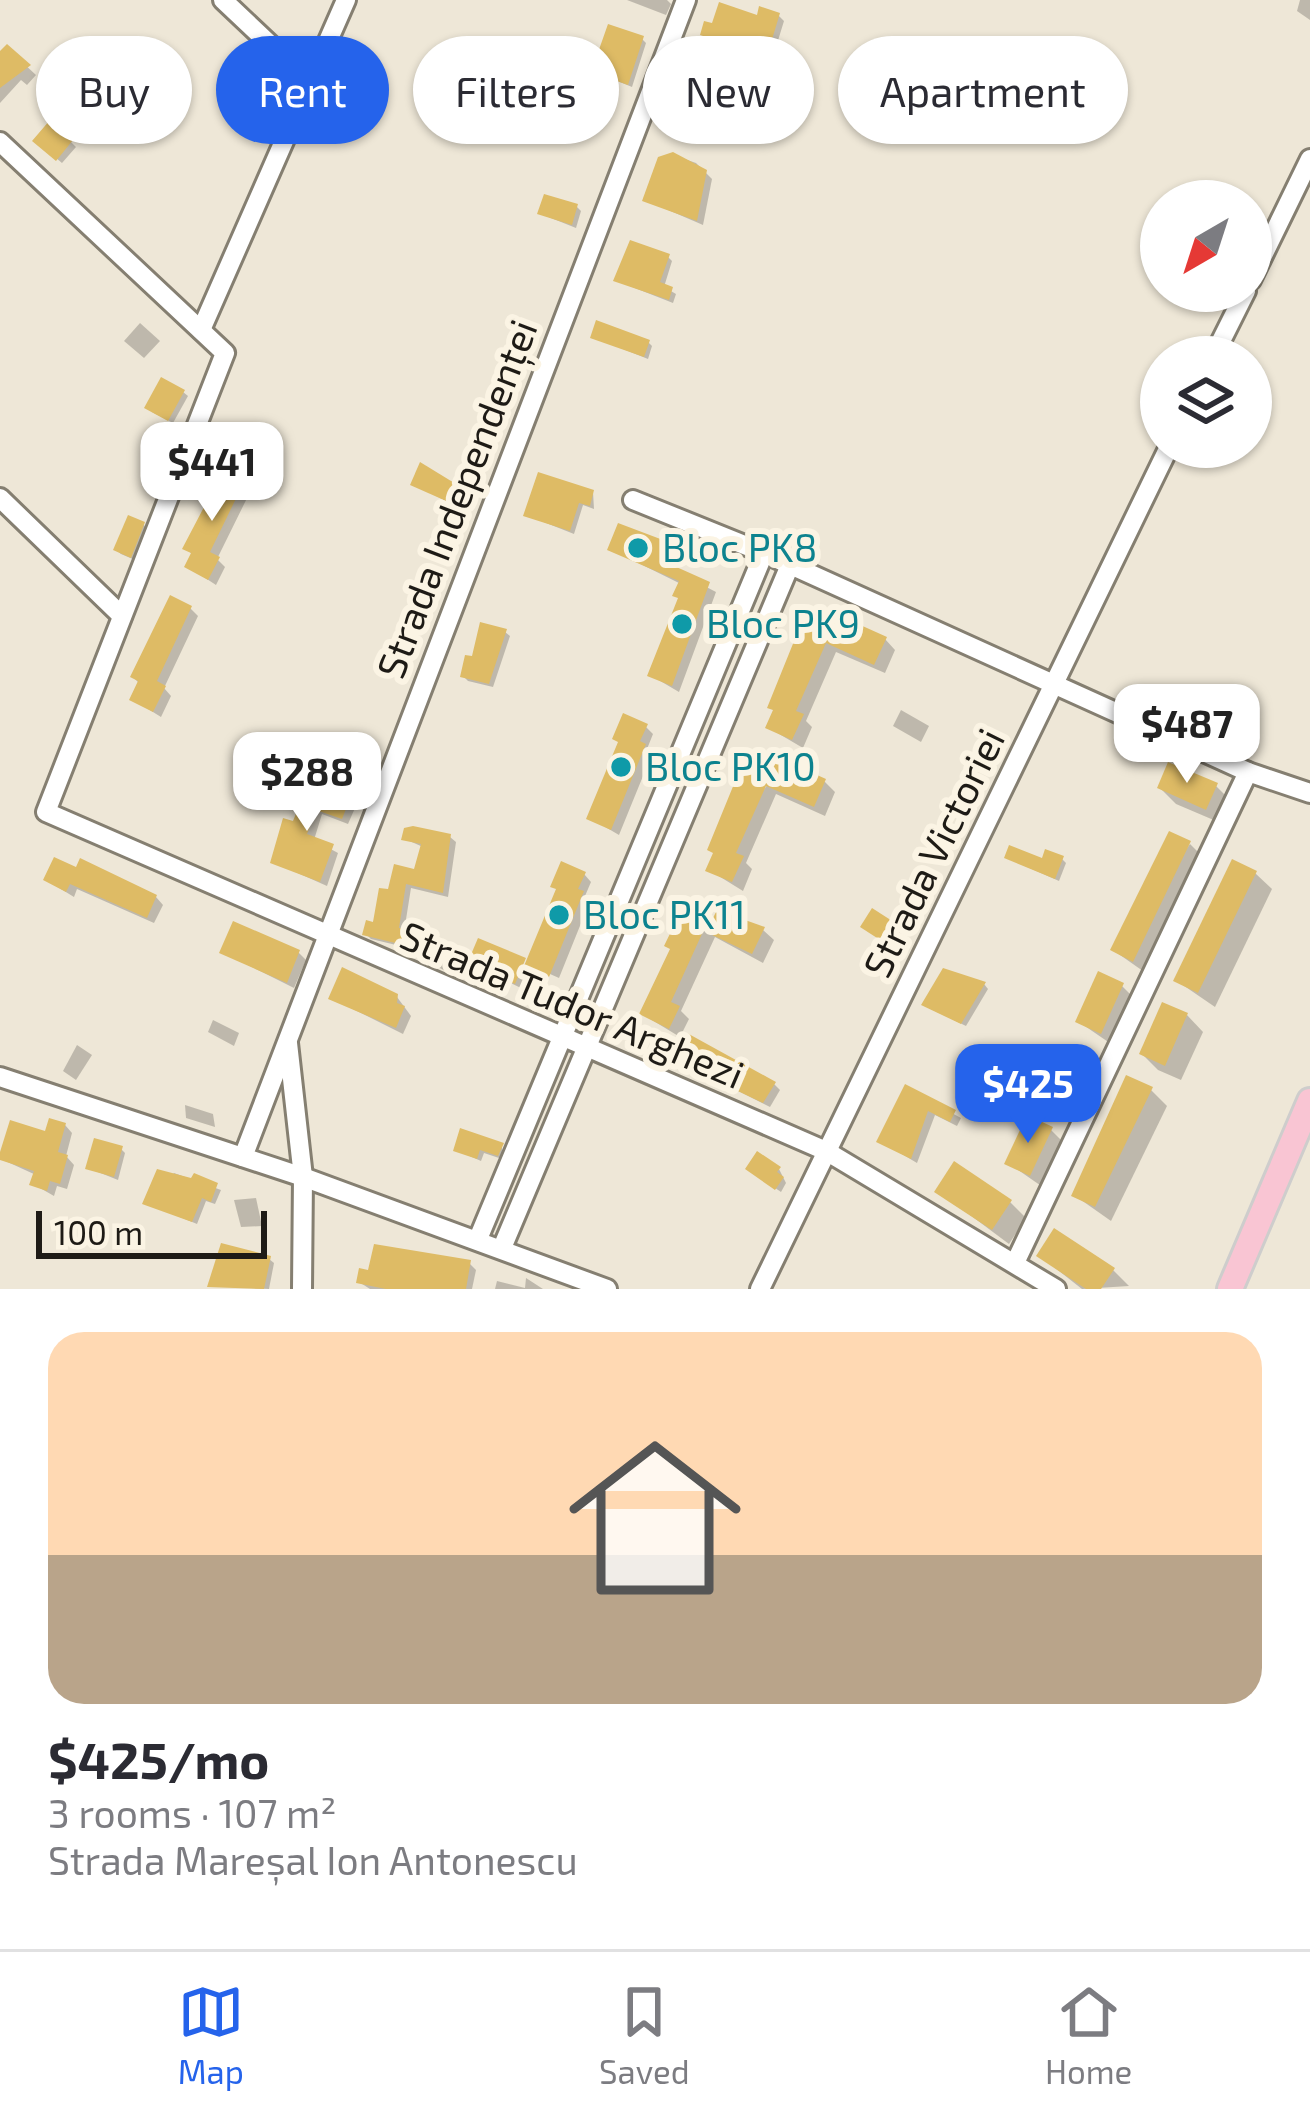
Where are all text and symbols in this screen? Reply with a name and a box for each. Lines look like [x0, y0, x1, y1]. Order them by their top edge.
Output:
chip: Buy [36, 36, 192, 144]
chip: Rent [216, 36, 389, 144]
chip: Filters [413, 36, 619, 144]
chip: New [643, 36, 814, 144]
chip: Apartment [838, 36, 1128, 144]
north arrow [1140, 180, 1272, 312]
map controls [1140, 180, 1272, 468]
street label: Strada Independenței [366, 313, 548, 685]
button: layers [1140, 336, 1272, 468]
pin: $441 [141, 422, 283, 524]
text: $441 [167, 437, 257, 484]
place label: Bloc PK8 [662, 523, 817, 570]
marker: Bloc PK8 [625, 535, 651, 561]
place label: Bloc PK9 [706, 599, 860, 646]
marker: Bloc PK9 [669, 611, 695, 637]
pin: $487 [1116, 684, 1258, 786]
text: $487 [1141, 699, 1233, 746]
street label: Strada Victoriei [852, 720, 1013, 984]
pin: $288 [236, 732, 378, 834]
place label: Bloc PK10 [645, 742, 816, 789]
text: $288 [260, 747, 354, 794]
marker: Bloc PK10 [608, 754, 634, 780]
place label: Bloc PK11 [583, 890, 746, 937]
marker: Bloc PK11 [546, 902, 572, 928]
street label: Strada Tudor Arghezi [394, 910, 751, 1097]
pin: $425 [957, 1044, 1099, 1146]
text: $425 [982, 1059, 1074, 1106]
scale bar [36, 1205, 267, 1258]
text: 100 m [54, 1212, 143, 1252]
icon: home [547, 1410, 763, 1626]
text: $425/mo [48, 1728, 269, 1789]
text: 3 rooms · 107 m² [48, 1789, 336, 1836]
text: Strada Mareșal Ion Antonescu [48, 1836, 578, 1883]
tab: Map [178, 1979, 244, 2091]
tab: Saved [599, 1979, 690, 2091]
tab: Home [1045, 1979, 1132, 2091]

